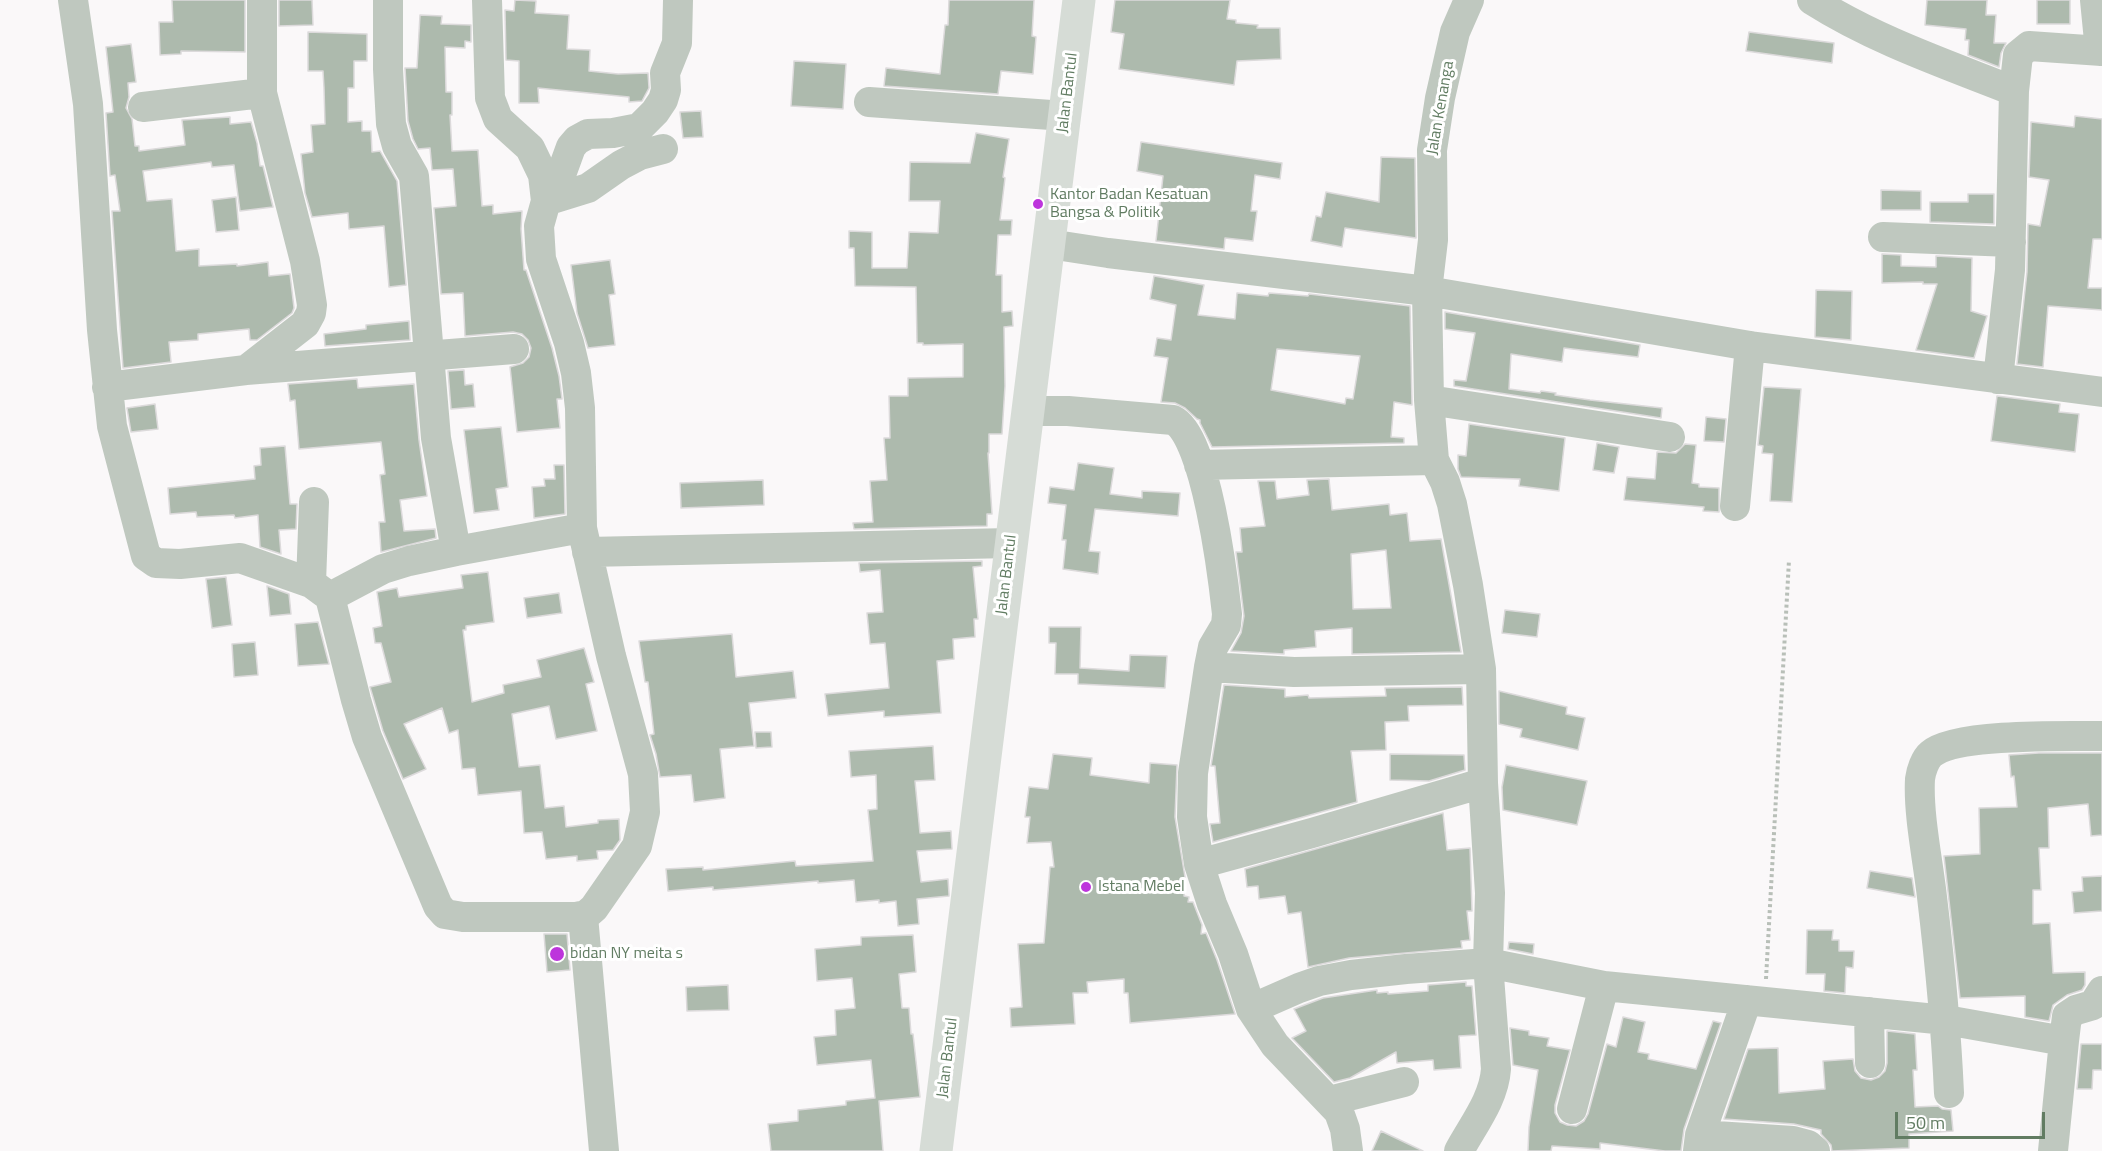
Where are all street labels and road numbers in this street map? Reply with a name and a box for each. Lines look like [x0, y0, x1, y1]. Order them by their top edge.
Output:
street label: Jalan Bantul [1054, 52, 1082, 134]
street label: Jalan Kenanga [1423, 60, 1459, 156]
street label: Jalan Bantul [993, 534, 1021, 616]
street label: Jalan Bantul [934, 1017, 962, 1099]

